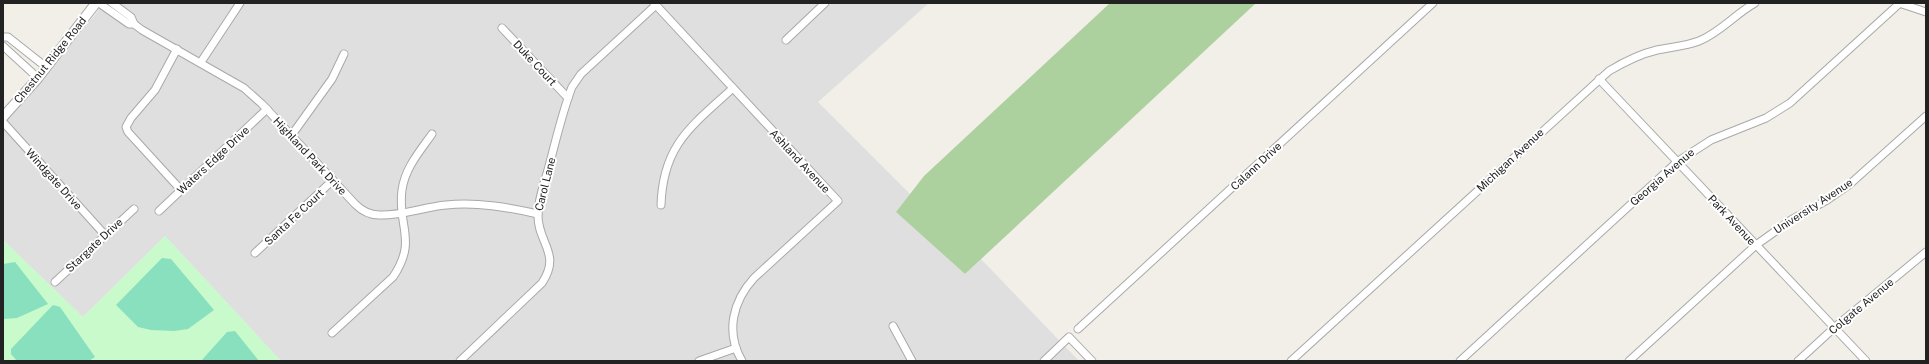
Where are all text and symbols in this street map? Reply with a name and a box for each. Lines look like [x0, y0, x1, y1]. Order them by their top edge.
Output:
street label: Chestnut Ridge Road [11, 14, 89, 106]
street label: Duke Court [511, 38, 559, 88]
street label: Highland Park Drive [271, 115, 349, 197]
street label: Waters Edge Drive [175, 124, 251, 196]
street label: Michigan Avenue [1474, 126, 1546, 194]
street label: Ashland Avenue [768, 127, 832, 195]
street label: Calann Drive [1228, 140, 1284, 192]
street label: Windgate Drive [23, 146, 85, 212]
street label: Georgia Avenue [1628, 146, 1696, 208]
street label: Carol Lane [533, 156, 557, 212]
street label: University Avenue [1771, 176, 1855, 236]
street label: Santa Fe Court [262, 187, 326, 247]
street label: Park Avenue [1706, 193, 1758, 247]
street label: Stargate Drive [63, 216, 125, 274]
street label: Colgate Avenue [1826, 276, 1896, 336]

